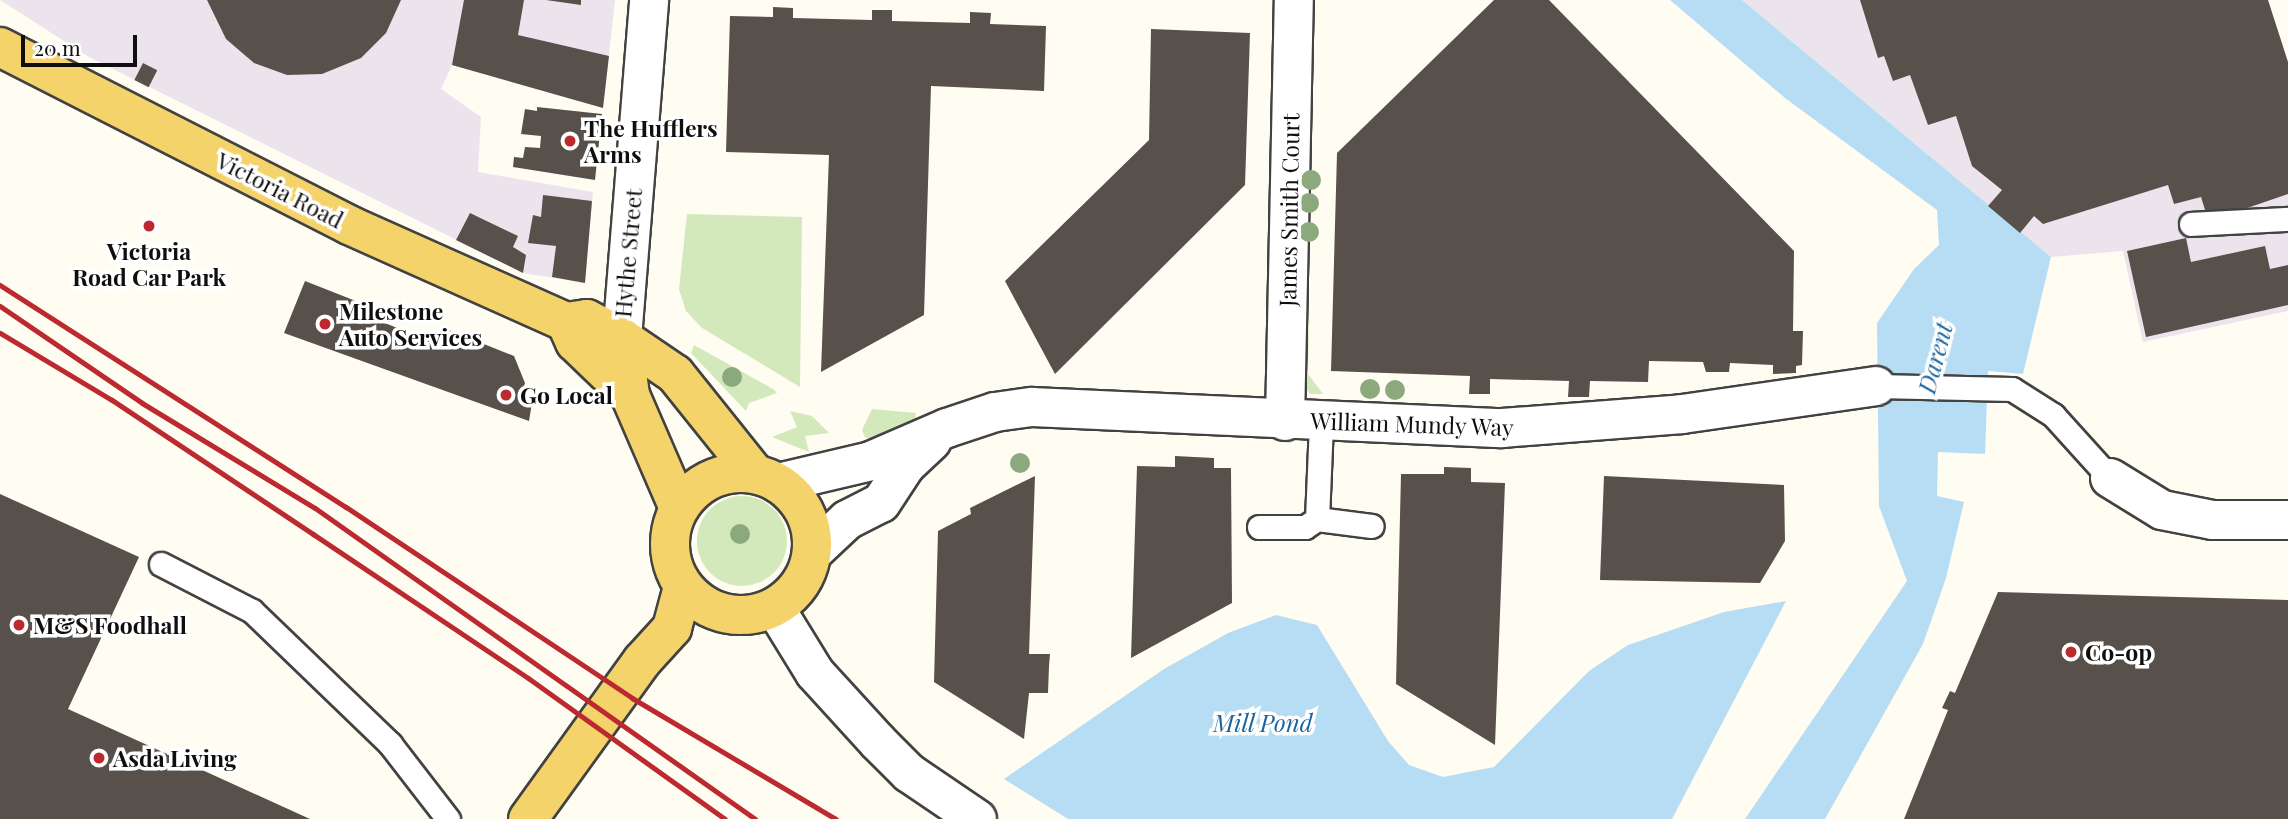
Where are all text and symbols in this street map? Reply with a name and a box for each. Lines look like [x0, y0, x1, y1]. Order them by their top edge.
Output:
scale bar [24, 21, 140, 65]
text: 20 m [34, 33, 81, 61]
street label: James Smith Court [1274, 113, 1304, 307]
place label: The Hufflers Arms [584, 114, 718, 168]
marker: The Hufflers Arms [562, 133, 578, 149]
street label: Victoria Road [212, 146, 348, 234]
street label: Hythe Street [609, 187, 647, 319]
marker: Victoria Road Car Park [141, 218, 157, 234]
place label: Victoria Road Car Park [72, 237, 226, 291]
place label: Milestone Auto Services [339, 297, 482, 351]
marker: Milestone Auto Services [317, 316, 333, 332]
water label: Darent [1912, 320, 1958, 396]
place label: Go Local [520, 381, 613, 409]
marker: Go Local [498, 387, 514, 403]
street label: William Mundy Way [1309, 407, 1515, 441]
place label: M&S Foodhall [33, 611, 187, 639]
marker: M&S Foodhall [11, 617, 27, 633]
place label: Co-op [2085, 638, 2152, 666]
marker: Co-op [2063, 644, 2079, 660]
water label: Mill Pond [1213, 709, 1313, 737]
place label: Asda Living [113, 744, 237, 772]
marker: Asda Living [91, 750, 107, 766]

